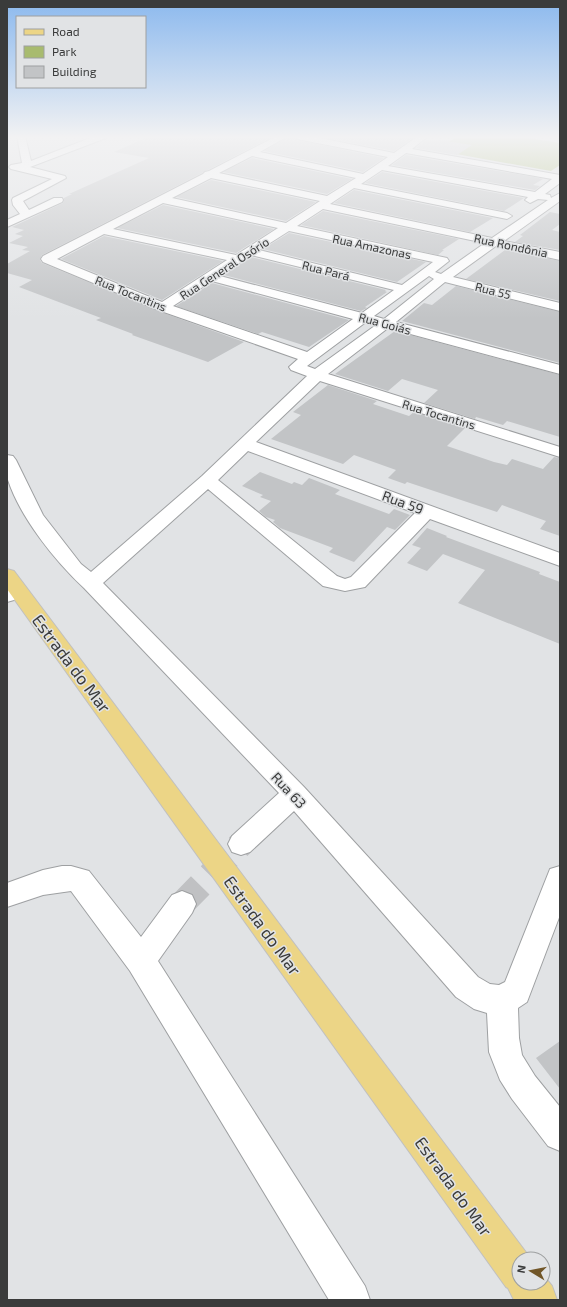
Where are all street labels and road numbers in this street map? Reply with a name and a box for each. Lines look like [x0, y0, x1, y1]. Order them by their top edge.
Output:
street label: Rua Rondônia [473, 230, 549, 260]
street label: Rua Amazonas [331, 231, 413, 261]
street label: Rua General Osório [177, 234, 271, 302]
street label: Rua Pará [301, 257, 351, 283]
street label: Rua Tocantins [93, 272, 169, 314]
street label: Rua 55 [474, 279, 512, 301]
street label: Rua Goiás [357, 309, 413, 337]
street label: Rua Tocantins [401, 396, 477, 432]
street label: Rua 59 [380, 487, 426, 517]
street label: Estrada do Mar [29, 610, 116, 716]
street label: Rua 63 [268, 768, 310, 812]
street label: Estrada do Mar [220, 871, 306, 979]
street label: Estrada do Mar [411, 1132, 497, 1240]

